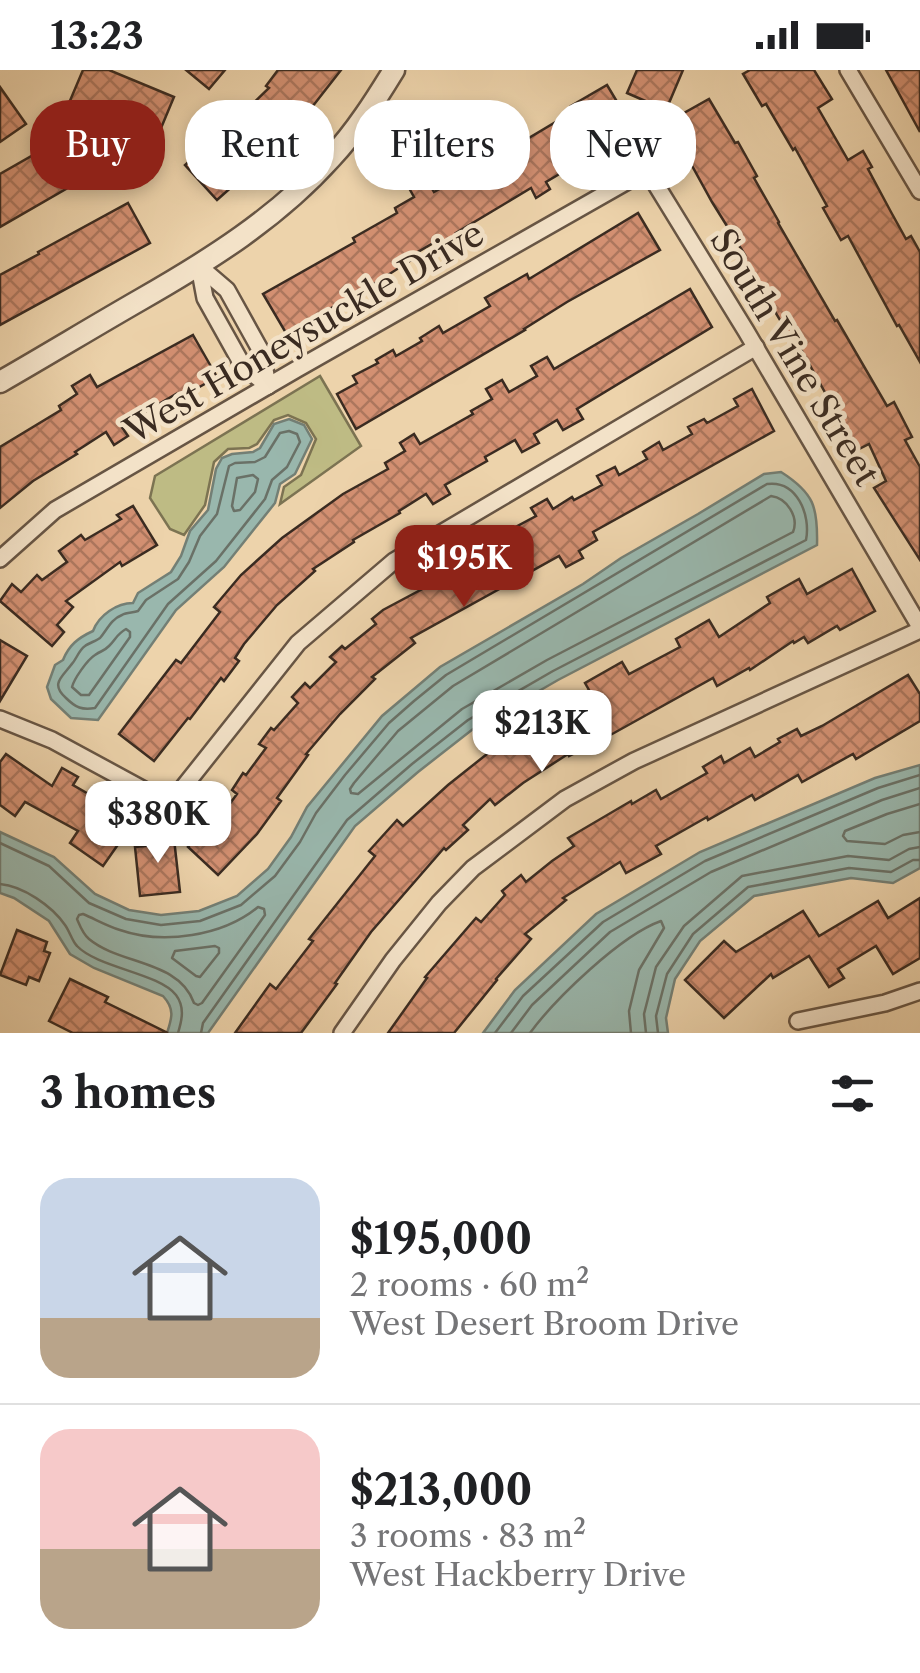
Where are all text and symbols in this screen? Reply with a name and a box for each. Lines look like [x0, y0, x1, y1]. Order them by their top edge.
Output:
text: 13:23 [50, 12, 144, 59]
chip: Buy [30, 100, 165, 190]
chip: Rent [185, 100, 334, 190]
chip: Filters [354, 100, 530, 190]
chip: New [550, 100, 696, 190]
street label: West Honeysuckle Drive [116, 211, 491, 453]
street label: South Vine Street [701, 221, 889, 494]
pin: $195K [394, 525, 534, 610]
text: $195K [417, 538, 511, 577]
pin: $213K [472, 690, 612, 775]
text: $213K [495, 703, 589, 742]
pin: $380K [88, 781, 228, 866]
text: $380K [107, 794, 209, 833]
icon: filters [825, 1066, 880, 1121]
text: 3 homes [40, 1067, 216, 1119]
text: $195,000 [350, 1213, 532, 1265]
icon: home [120, 1218, 240, 1338]
text: 2 rooms · 60 m² [350, 1265, 589, 1304]
text: West Desert Broom Drive [350, 1304, 739, 1343]
text: $213,000 [350, 1464, 532, 1516]
icon: home [120, 1469, 240, 1589]
text: 3 rooms · 83 m² [350, 1516, 586, 1555]
text: West Hackberry Drive [350, 1555, 686, 1594]

